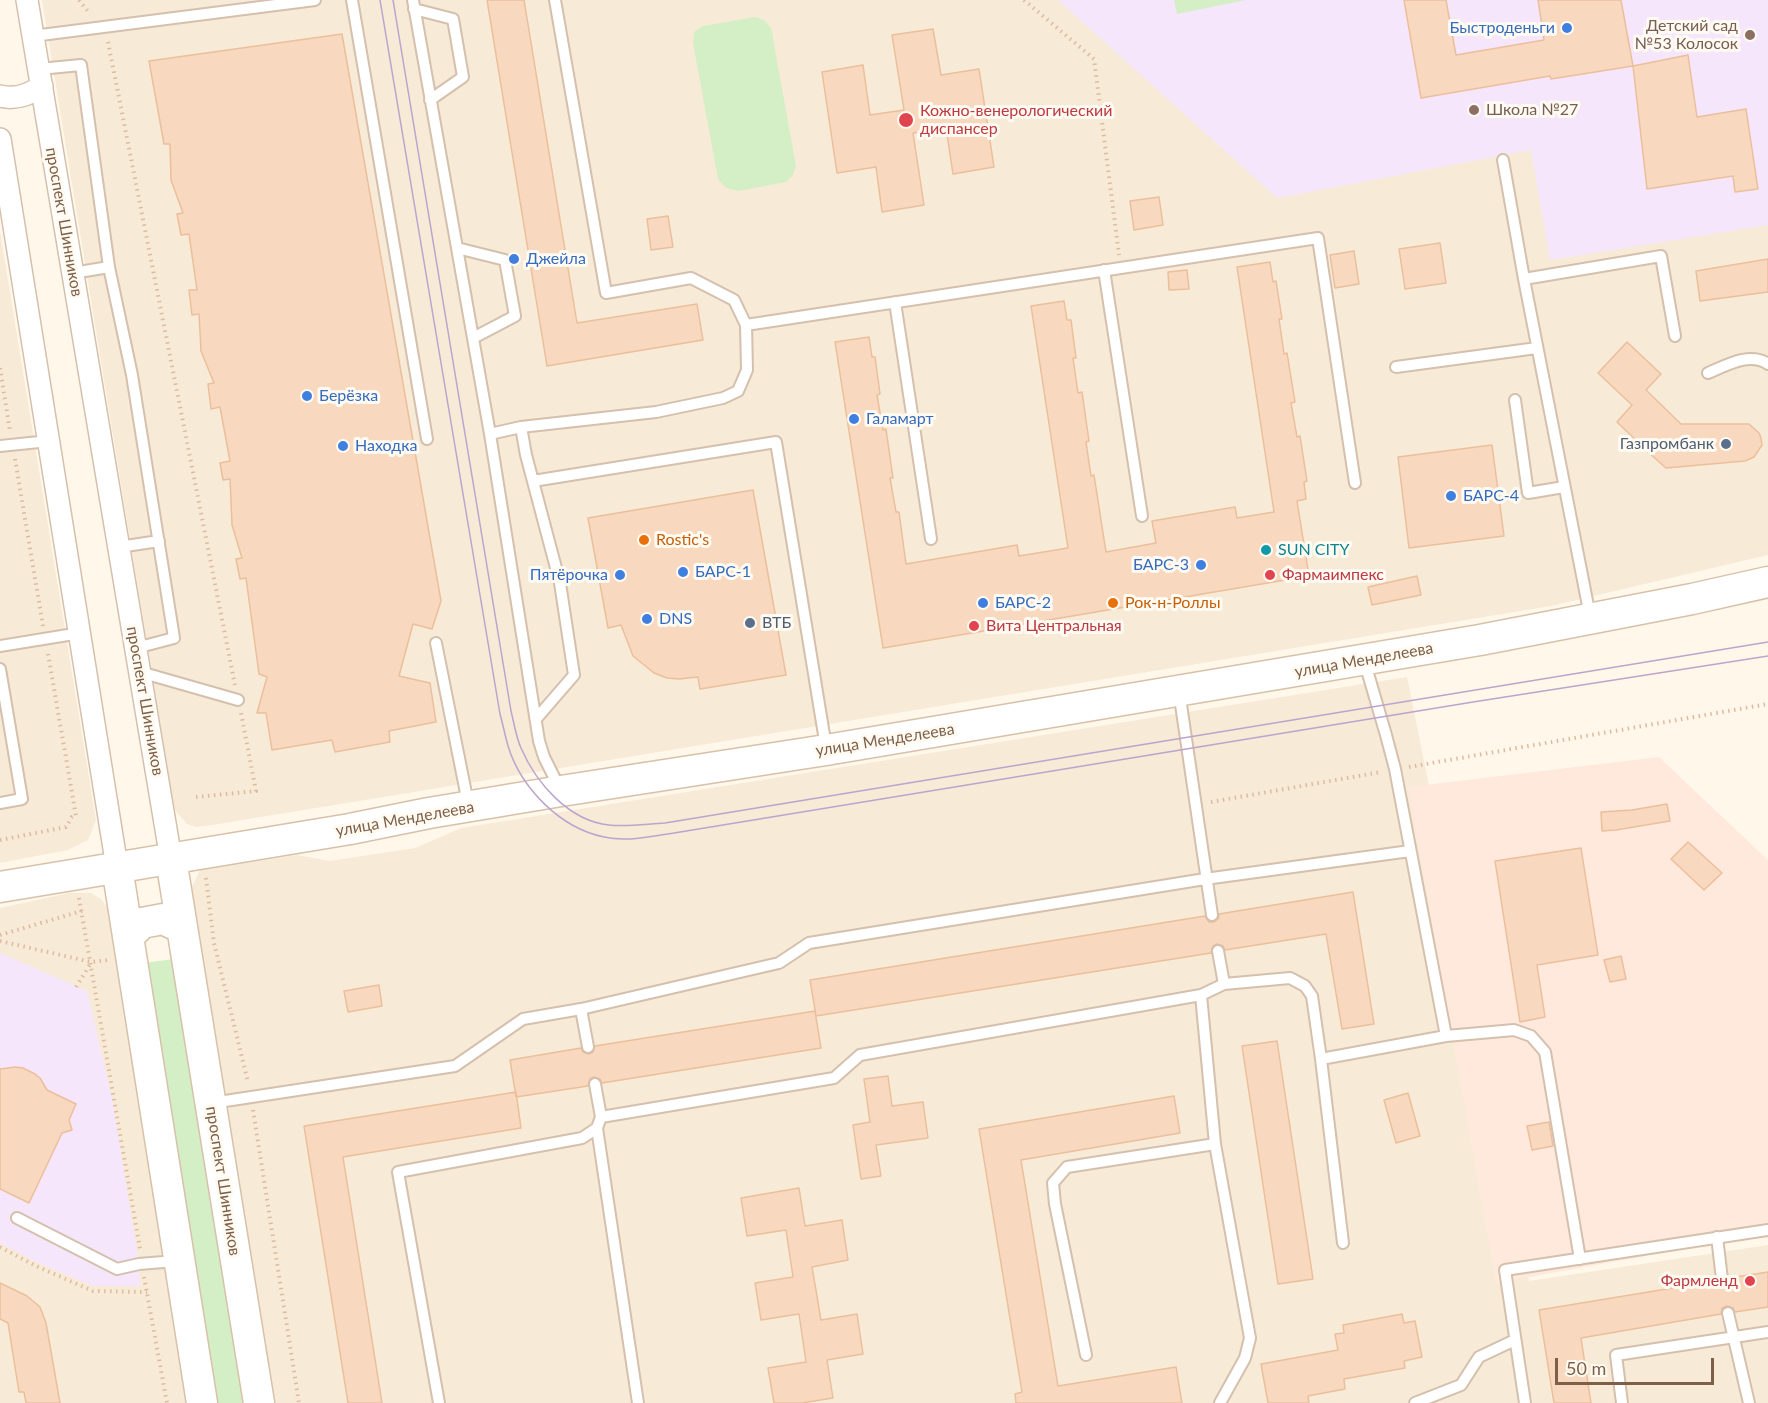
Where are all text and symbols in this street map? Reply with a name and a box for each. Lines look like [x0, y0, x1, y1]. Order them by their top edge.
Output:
place label: Детский сад №53 Колосок [1635, 16, 1738, 54]
place label: Быстроденьги [1450, 18, 1555, 38]
marker: Быстроденьги [1560, 21, 1574, 35]
marker: Детский сад №53 Колосок [1743, 28, 1757, 42]
place label: Школа №27 [1486, 100, 1578, 120]
place label: Кожно-венерологический диспансер [920, 101, 1112, 139]
marker: Школа №27 [1467, 103, 1481, 117]
marker: Кожно-венерологический диспансер [897, 111, 915, 129]
street label: проспект Шинников [41, 146, 87, 298]
place label: Джейла [526, 249, 586, 269]
marker: Джейла [507, 252, 521, 266]
place label: Берёзка [319, 386, 378, 406]
marker: Берёзка [300, 389, 314, 403]
place label: Галамарт [866, 409, 934, 429]
marker: Галамарт [847, 412, 861, 426]
place label: Газпромбанк [1620, 434, 1714, 454]
place label: Находка [355, 436, 417, 456]
marker: Газпромбанк [1719, 437, 1733, 451]
marker: Находка [336, 439, 350, 453]
place label: БАРС-4 [1463, 486, 1519, 506]
marker: БАРС-4 [1444, 489, 1458, 503]
place label: Rostic's [656, 530, 709, 550]
marker: Rostic's [637, 533, 651, 547]
place label: SUN CITY [1278, 540, 1349, 560]
marker: SUN CITY [1259, 543, 1273, 557]
place label: БАРС-3 [1133, 555, 1189, 575]
marker: БАРС-3 [1194, 558, 1208, 572]
place label: БАРС-1 [695, 562, 751, 582]
place label: Пятёрочка [530, 565, 608, 585]
marker: БАРС-1 [676, 565, 690, 579]
place label: Фармаимпекс [1282, 565, 1384, 585]
marker: Пятёрочка [613, 568, 627, 582]
marker: Фармаимпекс [1263, 568, 1277, 582]
place label: БАРС-2 [995, 593, 1051, 613]
place label: Рок-н-Роллы [1125, 593, 1220, 613]
marker: БАРС-2 [976, 596, 990, 610]
marker: Рок-н-Роллы [1106, 596, 1120, 610]
place label: DNS [659, 609, 692, 629]
marker: DNS [640, 612, 654, 626]
place label: ВТБ [762, 613, 791, 633]
marker: ВТБ [743, 616, 757, 630]
place label: Вита Центральная [986, 616, 1122, 636]
marker: Вита Центральная [967, 619, 981, 633]
street label: проспект Шинников [122, 625, 168, 777]
street label: улица Менделеева [1293, 638, 1435, 682]
street label: улица Менделеева [814, 720, 956, 760]
street label: улица Менделеева [334, 797, 476, 841]
street label: проспект Шинников [202, 1105, 244, 1257]
place label: Фармленд [1661, 1271, 1738, 1291]
marker: Фармленд [1743, 1274, 1757, 1288]
scale bar [1558, 1346, 1717, 1384]
text: 50 m [1566, 1357, 1606, 1379]

